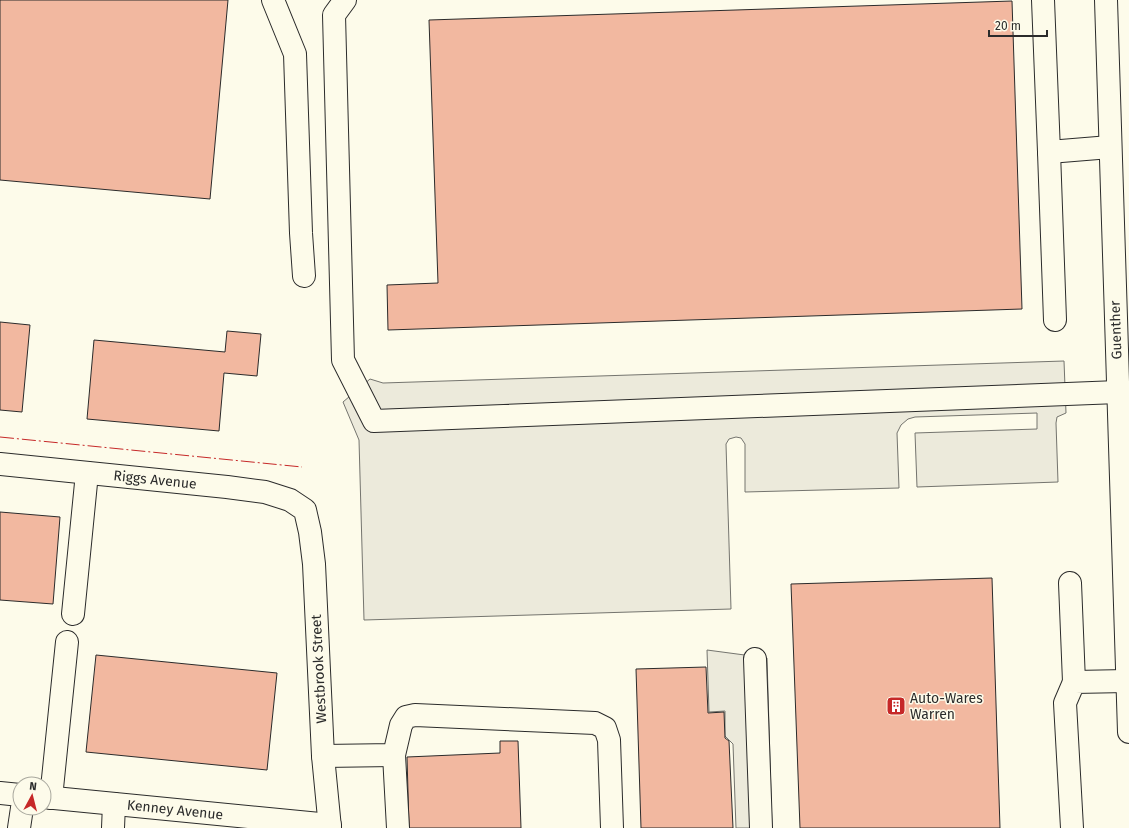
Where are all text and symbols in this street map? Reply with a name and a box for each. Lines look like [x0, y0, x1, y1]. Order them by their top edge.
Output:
scale bar [989, 12, 1047, 38]
text: 20 m [995, 19, 1021, 33]
street label: Guenther [1106, 300, 1126, 360]
street label: Riggs Avenue [113, 467, 197, 493]
street label: Westbrook Street [308, 613, 330, 724]
place label: Auto-Wares Warren [910, 690, 983, 723]
building icon: Auto-Wares Warren [885, 695, 907, 717]
north arrow [12, 776, 52, 816]
text: N [29, 780, 38, 793]
street label: Kenney Avenue [126, 796, 224, 824]

